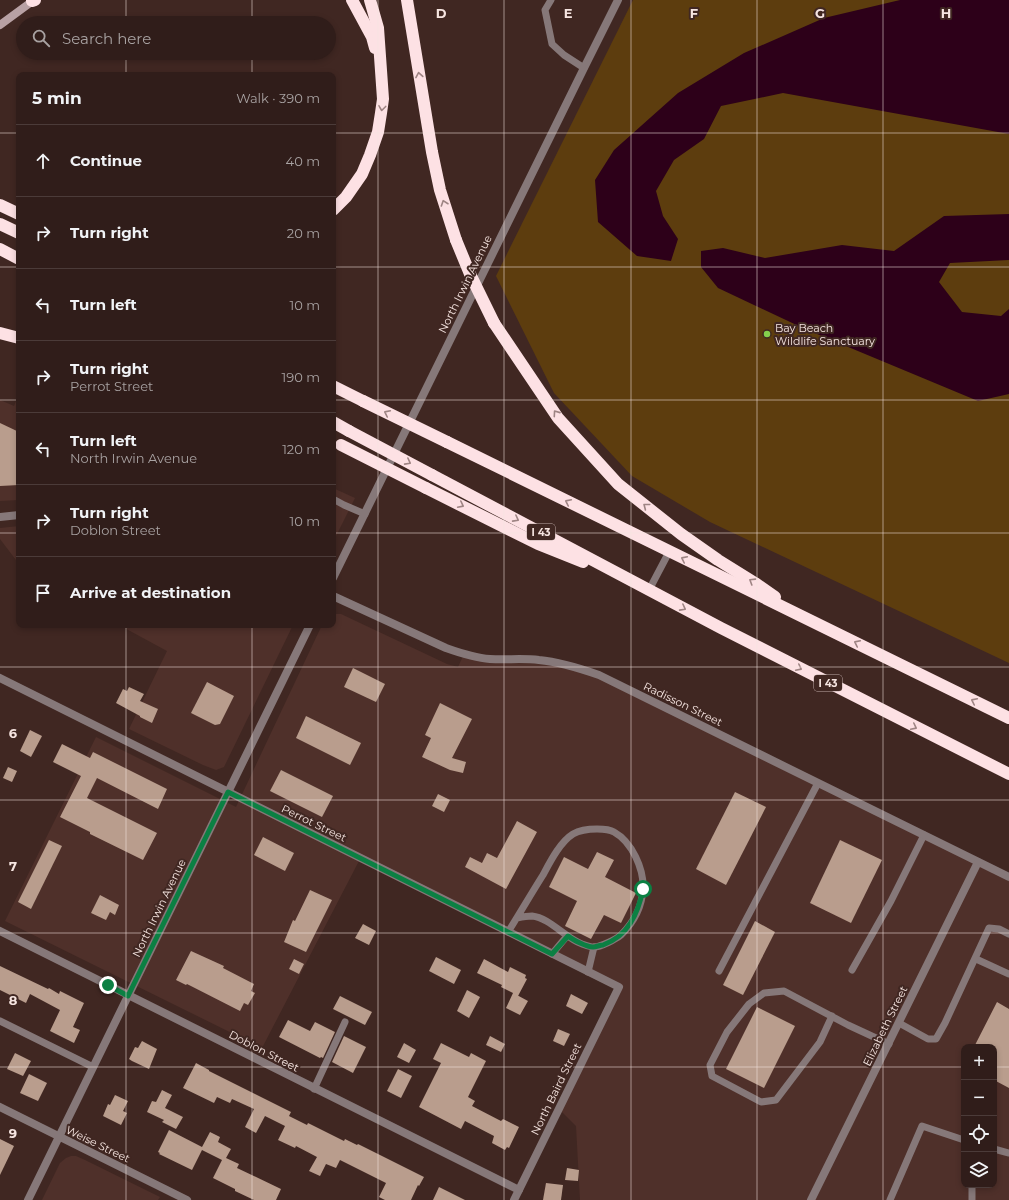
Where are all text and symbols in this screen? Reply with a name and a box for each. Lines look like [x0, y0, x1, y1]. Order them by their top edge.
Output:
text: D [436, 5, 447, 21]
text: E [564, 5, 573, 21]
text: F [690, 5, 698, 21]
text: G [815, 5, 825, 21]
text: H [941, 5, 951, 21]
search box [16, 16, 336, 60]
icon: search [30, 27, 52, 49]
text: Search here [62, 29, 151, 48]
one-way arrow [415, 72, 424, 78]
text: 5 min [32, 88, 82, 108]
text: Walk · 390 m [236, 90, 320, 106]
one-way arrow [378, 105, 387, 111]
icon: ahead [32, 150, 54, 172]
text: Continue [70, 151, 142, 170]
text: 40 m [286, 153, 320, 169]
one-way arrow [440, 199, 449, 206]
icon: right [32, 222, 54, 244]
text: Turn right [70, 223, 149, 242]
text: 20 m [287, 225, 320, 241]
street label: North Irwin Avenue [435, 232, 495, 335]
icon: left [32, 294, 54, 316]
text: Turn left [70, 295, 137, 314]
text: 10 m [290, 297, 320, 313]
place label: Bay Beach Wildlife Sanctuary [775, 321, 875, 348]
marker: Bay Beach Wildlife Sanctuary [762, 329, 772, 339]
text: Turn right [70, 359, 149, 378]
icon: right [32, 366, 54, 388]
text: 190 m [282, 369, 320, 385]
text: Perrot Street [70, 378, 153, 394]
one-way arrow [384, 410, 392, 418]
one-way arrow [554, 411, 561, 418]
text: Turn left [70, 431, 137, 450]
icon: left [32, 438, 54, 460]
text: 120 m [282, 441, 320, 457]
text: North Irwin Avenue [70, 450, 197, 466]
one-way arrow [404, 457, 411, 465]
one-way arrow [564, 499, 572, 507]
one-way arrow [457, 500, 464, 508]
text: Turn right [70, 503, 149, 522]
one-way arrow [644, 504, 651, 511]
icon: right [32, 510, 54, 532]
text: 10 m [290, 513, 320, 529]
one-way arrow [512, 515, 520, 522]
text: Doblon Street [70, 522, 161, 538]
road number: I 43 [527, 524, 555, 540]
one-way arrow [681, 556, 688, 564]
one-way arrow [749, 578, 756, 586]
icon: arrive [32, 582, 54, 604]
text: Arrive at destination [70, 583, 231, 602]
one-way arrow [679, 603, 686, 611]
one-way arrow [854, 640, 862, 648]
one-way arrow [794, 663, 802, 671]
road number: I 43 [814, 675, 842, 691]
street label: Radisson Street [641, 679, 725, 729]
one-way arrow [971, 698, 978, 705]
one-way arrow [910, 722, 918, 730]
text: 6 [9, 725, 18, 741]
street label: Perrot Street [279, 801, 349, 845]
street label: North Irwin Avenue [129, 856, 189, 959]
text: 7 [9, 858, 17, 874]
route start [634, 880, 652, 898]
route end [99, 976, 117, 994]
street label: Elizabeth Street [860, 983, 911, 1068]
text: 8 [9, 992, 18, 1008]
street label: Doblon Street [227, 1027, 302, 1075]
street label: North Baird Street [528, 1040, 585, 1137]
map controls [961, 1044, 997, 1188]
button: + [961, 1044, 997, 1080]
button: − [961, 1080, 997, 1116]
button: locate [961, 1116, 997, 1152]
street label: Weise Street [64, 1123, 133, 1166]
text: 9 [9, 1125, 17, 1141]
button: layers [961, 1152, 997, 1188]

